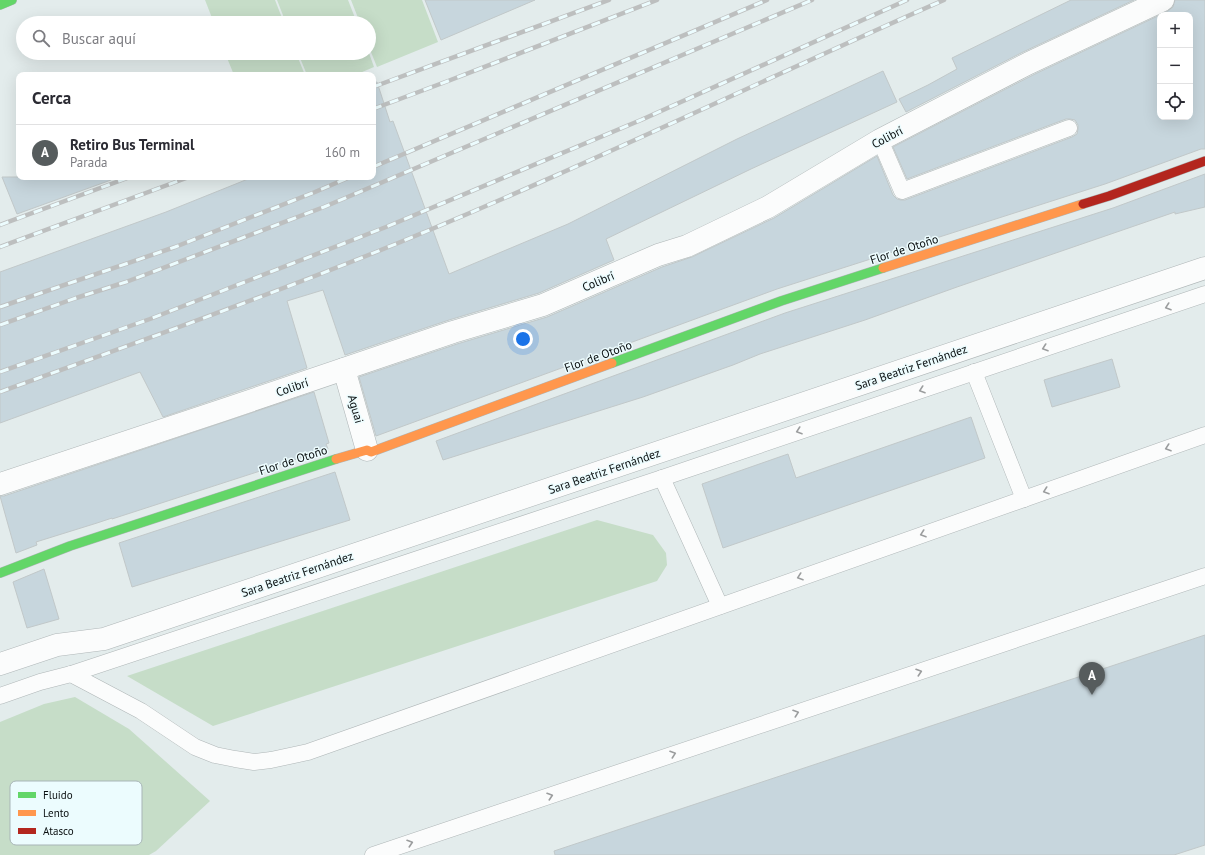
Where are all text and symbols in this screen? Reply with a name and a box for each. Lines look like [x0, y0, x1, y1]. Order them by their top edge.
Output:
map controls [1157, 12, 1193, 120]
button: + [1157, 12, 1193, 48]
search box [16, 16, 376, 60]
icon: search [30, 27, 52, 49]
text: Buscar aquí [62, 29, 136, 48]
button: − [1157, 48, 1193, 84]
button: locate [1157, 84, 1193, 120]
text: Cerca [32, 87, 71, 109]
street label: Colibrí [869, 123, 905, 151]
text: Retiro Bus Terminal [70, 135, 194, 154]
text: A [41, 144, 49, 161]
text: 160 m [325, 144, 360, 161]
text: Parada [70, 154, 108, 171]
street label: Flor de Otoño [868, 231, 940, 267]
street label: Colibrí [580, 268, 616, 294]
one-way arrow [1165, 302, 1172, 310]
your location [513, 329, 533, 349]
street label: Flor de Otoño [562, 337, 634, 375]
street label: Sara Beatriz Fernández [853, 341, 969, 393]
one-way arrow [1042, 344, 1049, 352]
street label: Colibrí [274, 374, 310, 400]
one-way arrow [918, 385, 925, 394]
street label: Aguai [345, 393, 367, 425]
one-way arrow [795, 427, 802, 435]
street label: Flor de Otoño [257, 442, 329, 478]
one-way arrow [1165, 443, 1172, 451]
street label: Sara Beatriz Fernández [546, 445, 662, 497]
one-way arrow [1042, 486, 1049, 494]
one-way arrow [920, 529, 927, 538]
street label: Sara Beatriz Fernández [239, 548, 355, 600]
one-way arrow [797, 573, 804, 581]
pin: A [1079, 662, 1105, 695]
one-way arrow [916, 668, 923, 676]
one-way arrow [793, 709, 800, 718]
one-way arrow [669, 751, 676, 759]
legend [10, 781, 142, 845]
text: Fluido [43, 788, 73, 802]
one-way arrow [546, 792, 553, 801]
text: Lento [43, 806, 69, 820]
text: Atasco [43, 824, 74, 838]
one-way arrow [406, 839, 413, 847]

